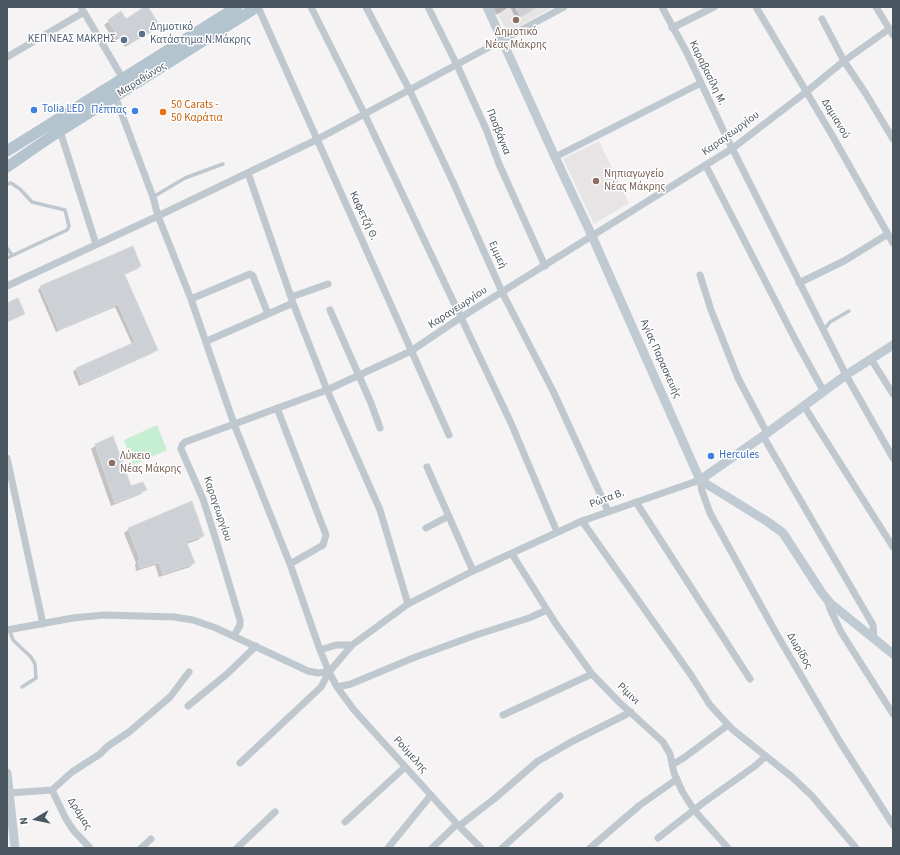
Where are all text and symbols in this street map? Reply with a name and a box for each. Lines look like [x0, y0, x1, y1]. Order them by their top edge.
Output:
marker: Δημοτικό Νέας Μάκρης [511, 15, 521, 25]
place label: Δημοτικό Κατάστημα Ν.Μάκρης [150, 21, 251, 47]
place label: Δημοτικό Νέας Μάκρης [485, 26, 547, 52]
marker: Δημοτικό Κατάστημα Ν.Μάκρης [137, 29, 147, 39]
place label: ΚΕΠ ΝΕΑΣ ΜΑΚΡΗΣ [28, 33, 116, 47]
marker: ΚΕΠ ΝΕΑΣ ΜΑΚΡΗΣ [119, 35, 129, 45]
street label: Καραβασίλη Μ. [686, 39, 728, 107]
street label: Μαραθώνος [115, 60, 169, 100]
street label: Δαμιανού [818, 97, 852, 141]
place label: 50 Carats - 50 Καράτια [171, 99, 223, 125]
place label: Tolia LED [42, 103, 84, 117]
place label: Πέππας [91, 104, 127, 118]
marker: Tolia LED [29, 105, 39, 115]
marker: Πέππας [130, 106, 140, 116]
marker: 50 Carats - 50 Καράτια [158, 107, 168, 117]
street label: Πασβάγκα [483, 107, 513, 157]
street label: Καραγεωργίου [700, 109, 762, 159]
place label: Νηπιαγωγείο Νέας Μάκρης [604, 168, 665, 194]
marker: Νηπιαγωγείο Νέας Μάκρης [591, 176, 601, 186]
street label: Καφετζή Θ. [346, 189, 380, 243]
street label: Εμμεή [485, 239, 509, 271]
street label: Καραγεωργίου [426, 284, 490, 332]
street label: Αγίας Παρασκευής [637, 317, 683, 401]
place label: Hercules [719, 449, 759, 463]
place label: Λύκειο Νέας Μάκρης [120, 450, 181, 476]
marker: Hercules [706, 451, 716, 461]
marker: Λύκειο Νέας Μάκρης [107, 458, 117, 468]
street label: Καραγεωργίου [200, 475, 234, 543]
street label: Ρώτα Β. [588, 487, 626, 511]
street label: Δωρίδος [783, 631, 815, 671]
street label: Ρίμινι [614, 680, 642, 708]
street label: Ρούμελης [390, 734, 430, 776]
street label: Δράμας [64, 795, 94, 833]
north arrow [16, 799, 56, 839]
text: N [16, 816, 32, 826]

